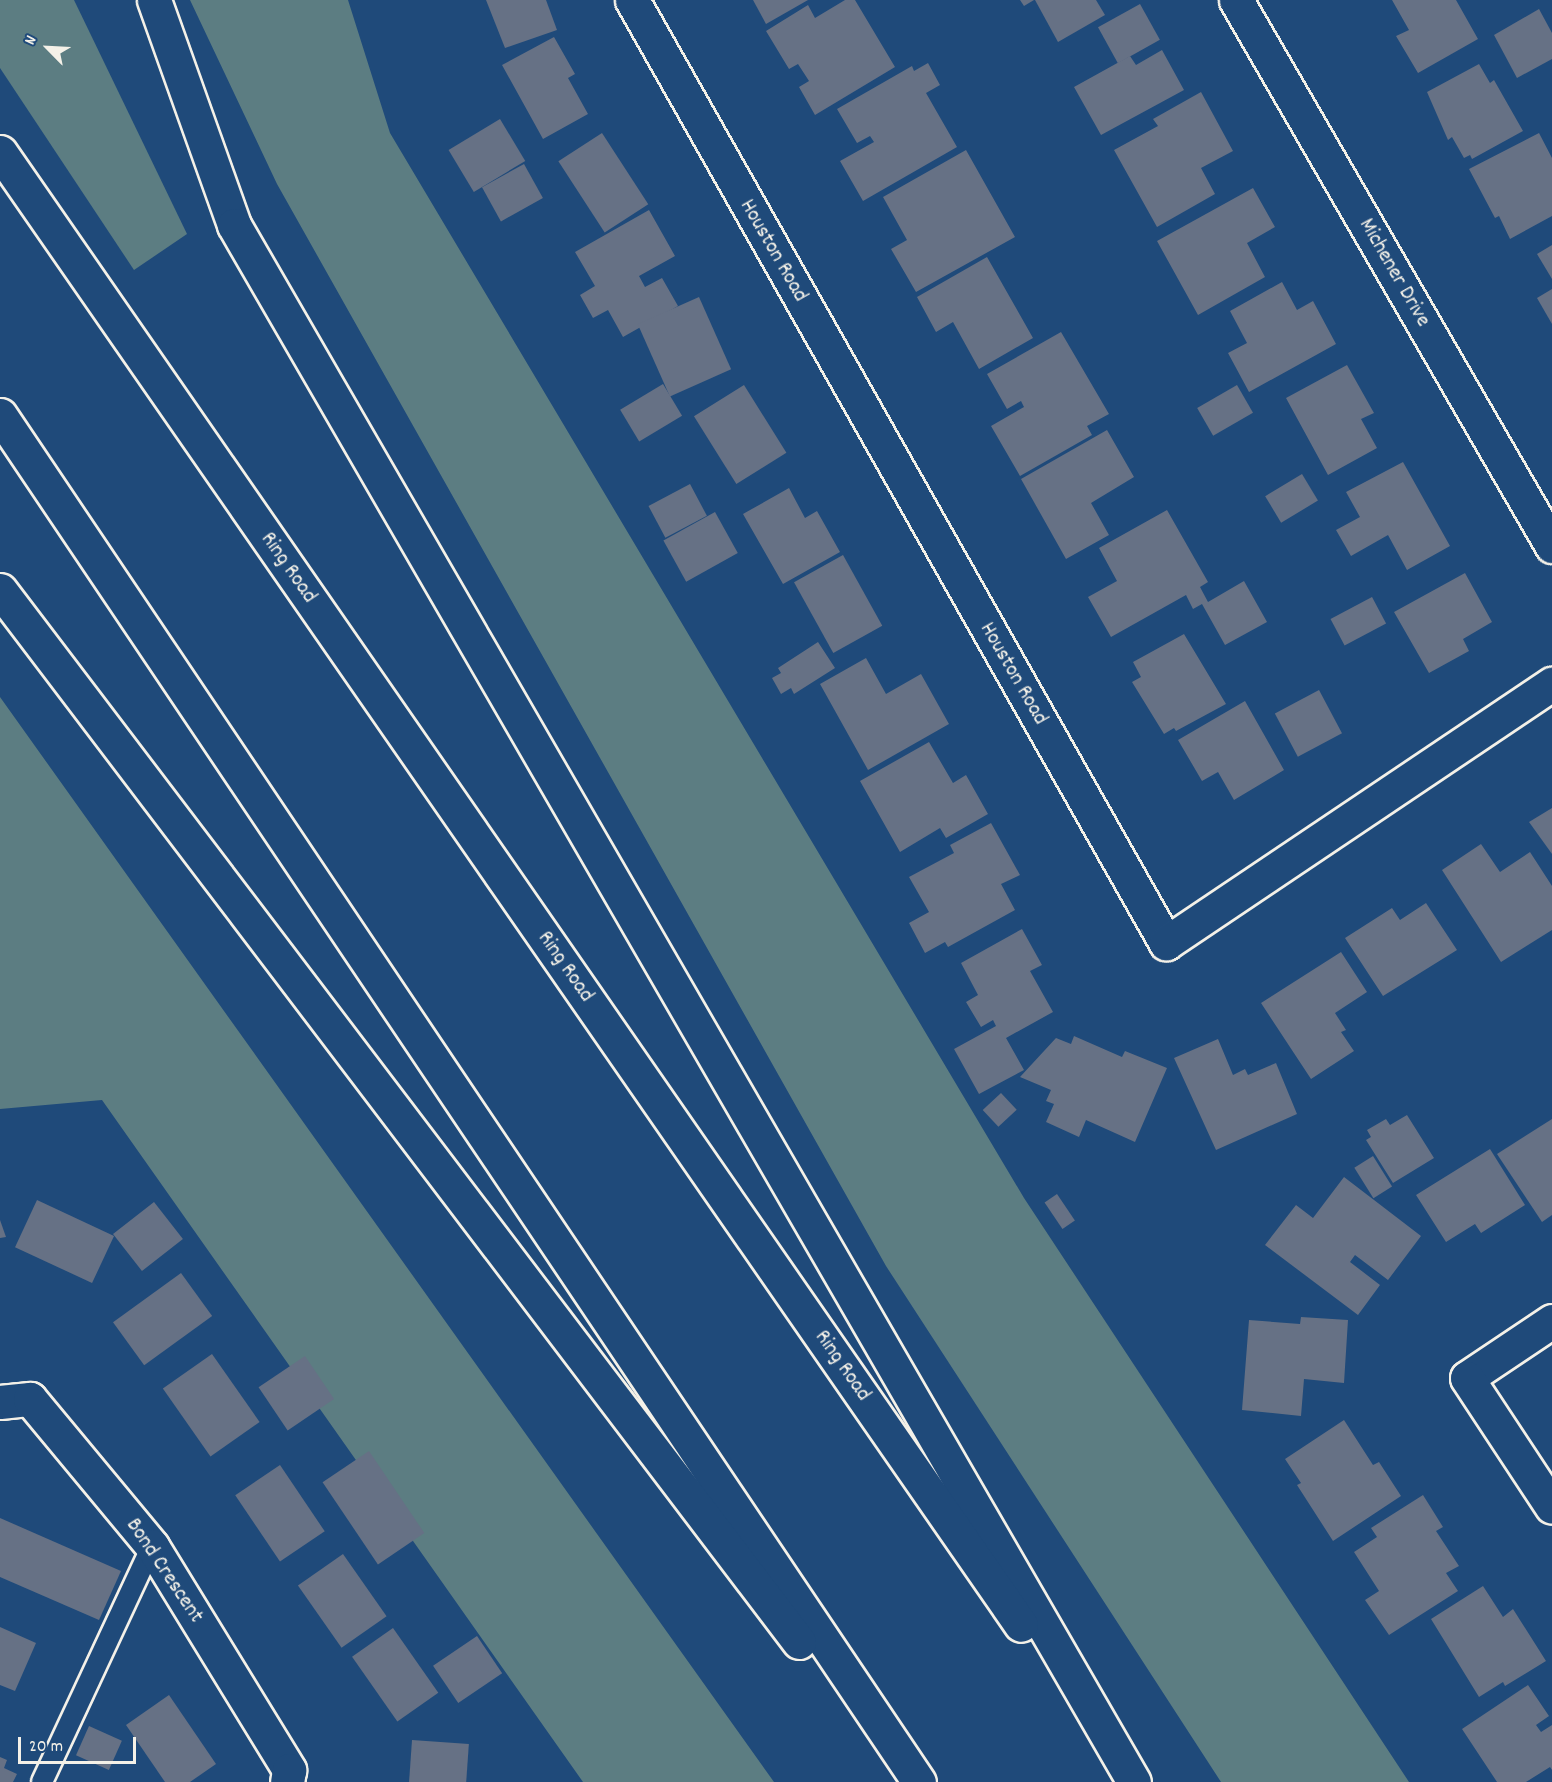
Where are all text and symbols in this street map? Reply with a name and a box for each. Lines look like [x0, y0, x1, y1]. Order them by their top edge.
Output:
north arrow [18, 18, 78, 78]
text: N [19, 32, 43, 49]
street label: Houston Road [733, 195, 813, 307]
street label: Michener Drive [1352, 214, 1436, 332]
street label: Ring Road [254, 527, 322, 609]
street label: Houston Road [973, 618, 1053, 730]
street label: Ring Road [531, 926, 599, 1008]
street label: Ring Road [808, 1325, 876, 1407]
street label: Bond Crescent [119, 1514, 209, 1628]
scale bar [21, 1725, 140, 1763]
text: 20 m [29, 1735, 63, 1760]

